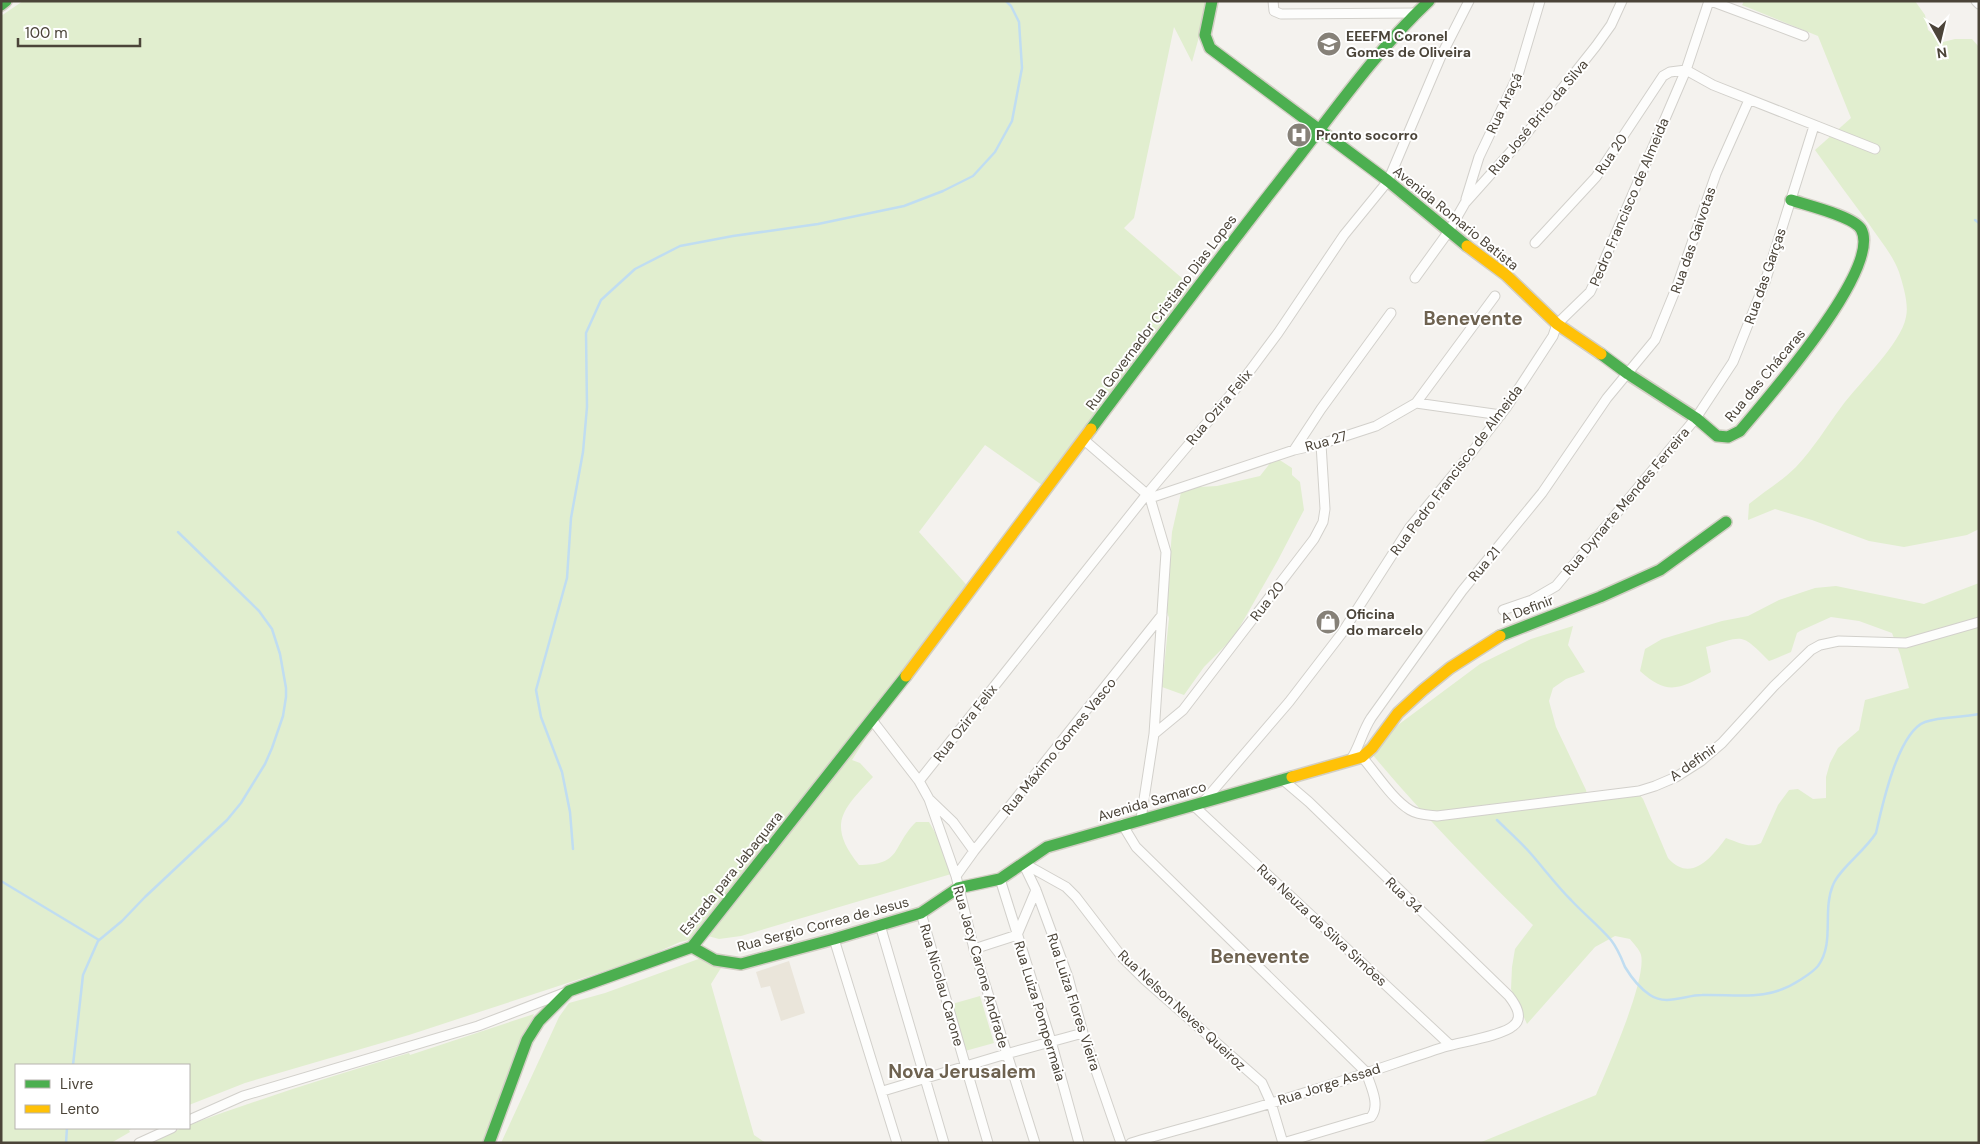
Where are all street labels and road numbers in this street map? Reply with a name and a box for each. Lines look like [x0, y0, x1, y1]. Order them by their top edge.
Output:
street label: Rua José Brito da Silva [1484, 56, 1592, 178]
street label: Rua Araçá [1482, 70, 1526, 136]
street label: Pedro Francisco de Almeida [1585, 115, 1673, 289]
street label: Rua 20 [1591, 130, 1631, 178]
street label: Avenida Romario Batista [1390, 162, 1522, 274]
street label: Rua das Gaivotas [1666, 184, 1720, 296]
street label: Rua Governador Cristiano Dias Lopes [1081, 211, 1241, 413]
street label: Rua das Garças [1740, 225, 1790, 327]
street label: Rua das Chácaras [1721, 325, 1809, 425]
street label: Rua Ozira Felix [1182, 365, 1256, 449]
street label: Rua Pedro Francisco de Almeida [1386, 381, 1526, 559]
street label: Rua Dynarte Mendes Ferreira [1559, 423, 1693, 579]
street label: Rua 27 [1303, 426, 1349, 456]
street label: Rua 21 [1464, 543, 1504, 585]
street label: Rua 20 [1246, 578, 1288, 624]
street label: A Definir [1498, 591, 1556, 627]
street label: Rua Máximo Gomes Vasco [998, 674, 1120, 818]
street label: Rua Ozira Felix [929, 681, 1001, 765]
street label: A definir [1666, 739, 1720, 785]
street label: Avenida Samarco [1096, 777, 1208, 825]
street label: Estrada para Jabaquara [675, 807, 787, 939]
street label: Rua Neuza da Silva Simões [1253, 860, 1391, 990]
street label: Rua 34 [1382, 873, 1427, 917]
street label: Rua Jacy Carone Andrade [949, 884, 1013, 1050]
street label: Rua Sergio Correa de Jesus [735, 892, 911, 956]
street label: Rua Nicolau Carone [916, 922, 968, 1048]
street label: Rua Luiza Flores Vieira [1043, 931, 1105, 1073]
street label: Rua Luiza Pompermaia [1010, 939, 1070, 1083]
street label: Rua Nelson Neves Queiroz [1114, 946, 1250, 1074]
street label: Rua Jorge Assad [1275, 1059, 1383, 1109]

